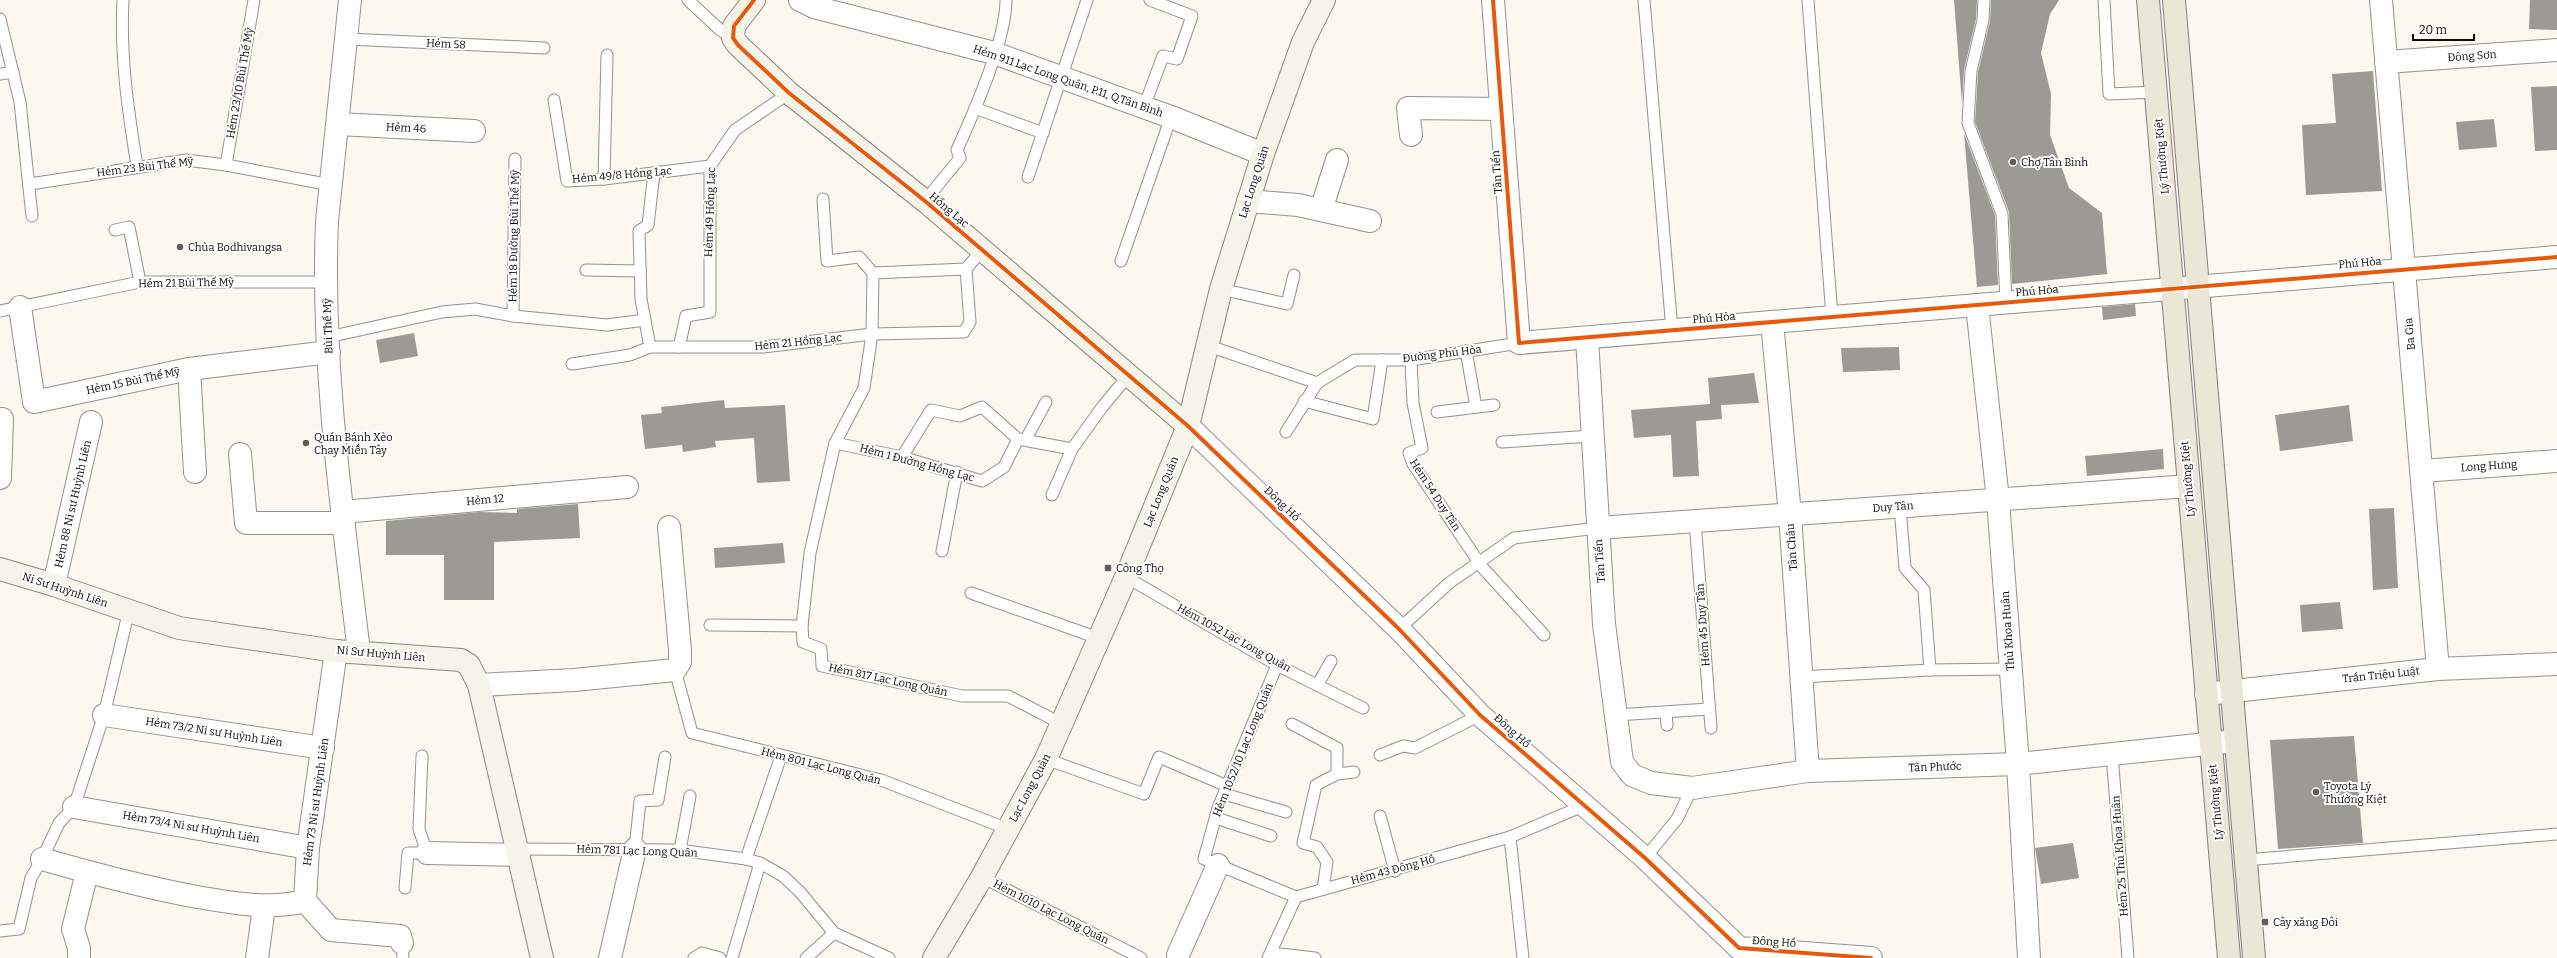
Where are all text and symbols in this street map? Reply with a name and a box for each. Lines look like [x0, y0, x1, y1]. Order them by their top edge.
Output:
scale bar [2413, 16, 2474, 42]
text: 20 m [2419, 23, 2448, 37]
street label: Hẻm 23/10 Bùi Thế Mỹ [223, 26, 256, 140]
street label: Hẻm 58 [426, 36, 466, 52]
street label: Hẻm 911 Lạc Long Quân, P.11, Q.Tân Bình [971, 42, 1165, 120]
street label: Đông Sơn [2447, 48, 2497, 64]
street label: Lý Thường Kiệt [2152, 117, 2172, 195]
street label: Hẻm 46 [386, 120, 426, 136]
street label: Lạc Long Quân [1236, 144, 1272, 220]
street label: Tân Tiến [1488, 150, 1505, 194]
street label: Hẻm 23 Bùi Thế Mỹ [96, 154, 194, 179]
place label: Chợ Tân Bình [2021, 156, 2088, 169]
marker: Chợ Tân Bình [2008, 157, 2018, 167]
street label: Hẻm 49/8 Hồng Lạc [571, 163, 673, 186]
street label: Hẻm 49 Hồng Lạc [701, 166, 718, 257]
street label: Hẻm 18 Đường Bùi Thế Mỹ [505, 169, 522, 303]
street label: Hồng Lạc [927, 189, 972, 231]
place label: Chùa Bodhivangsa [188, 241, 282, 254]
marker: Chùa Bodhivangsa [175, 242, 185, 252]
street label: Phú Hòa [2338, 255, 2382, 271]
street label: Hẻm 21 Bùi Thế Mỹ [138, 275, 234, 290]
street label: Phú Hòa [2015, 283, 2059, 299]
street label: Bùi Thế Mỹ [320, 298, 335, 354]
street label: Phú Hòa [1692, 310, 1736, 326]
street label: Ba Gia [2402, 317, 2418, 351]
street label: Hẻm 21 Hồng Lạc [754, 330, 843, 353]
street label: Đường Phú Hòa [1402, 343, 1482, 365]
street label: Hẻm 15 Bùi Thế Mỹ [85, 364, 181, 397]
place label: Quán Bánh Xèo Chay Miền Tây [314, 431, 393, 457]
marker: Quán Bánh Xèo Chay Miền Tây [301, 438, 311, 448]
street label: Hẻm 88 Ni sư Huỳnh Liên [52, 439, 94, 569]
street label: Hẻm 1 Đường Hồng Lạc [858, 440, 976, 485]
street label: Lý Thường Kiệt [2178, 440, 2198, 518]
street label: Lạc Long Quân [1141, 455, 1181, 529]
street label: Hẻm 54 Duy Tân [1407, 457, 1463, 533]
street label: Long Hưng [2460, 458, 2518, 474]
street label: Đông Hồ [1262, 483, 1303, 524]
street label: Hẻm 12 [466, 492, 504, 508]
street label: Duy Tân [1872, 499, 1914, 515]
street label: Tân Châu [1784, 523, 1800, 571]
street label: Tân Tiến [1591, 539, 1608, 583]
place label: Công Thọ [1116, 562, 1164, 575]
marker: Công Thọ [1103, 563, 1113, 573]
street label: Ni Sư Huỳnh Liên [21, 570, 109, 610]
street label: Hẻm 45 Duy Tân [1694, 583, 1712, 667]
street label: Thủ Khoa Huân [1999, 591, 2017, 671]
street label: Hẻm 1052 Lạc Long Quân [1175, 601, 1293, 675]
street label: Ni Sư Huỳnh Liên [336, 644, 426, 664]
street label: Hẻm 817 Lạc Long Quân [827, 661, 949, 699]
street label: Trần Triệu Luật [2342, 663, 2420, 686]
street label: Hẻm 1052/10 Lạc Long Quân [1210, 681, 1276, 819]
street label: Đông Hồ [1491, 711, 1534, 751]
street label: Hẻm 73/2 Ni sư Huỳnh Liên [145, 715, 283, 749]
street label: Hẻm 73 Ni sư Huỳnh Liên [301, 737, 331, 867]
street label: Hẻm 801 Lạc Long Quân [760, 745, 882, 787]
street label: Lạc Long Quân [1007, 752, 1053, 824]
street label: Tân Phước [1908, 760, 1962, 774]
street label: Lý Thường Kiệt [2206, 763, 2226, 841]
place label: Toyota Lý Thường Kiệt [2324, 780, 2387, 806]
marker: Toyota Lý Thường Kiệt [2311, 787, 2321, 797]
street label: Hẻm 25 Thủ Khoa Huân [2109, 795, 2131, 917]
street label: Hẻm 73/4 Ni sư Huỳnh Liên [121, 809, 261, 845]
street label: Hẻm 781 Lạc Long Quân [576, 842, 698, 860]
street label: Hẻm 43 Đông Hồ [1349, 852, 1436, 887]
street label: Hẻm 1010 Lạc Long Quân [991, 877, 1111, 947]
place label: Cây xăng Đôi [2273, 916, 2339, 929]
marker: Cây xăng Đôi [2260, 917, 2270, 927]
street label: Đông Hồ [1751, 933, 1797, 950]

